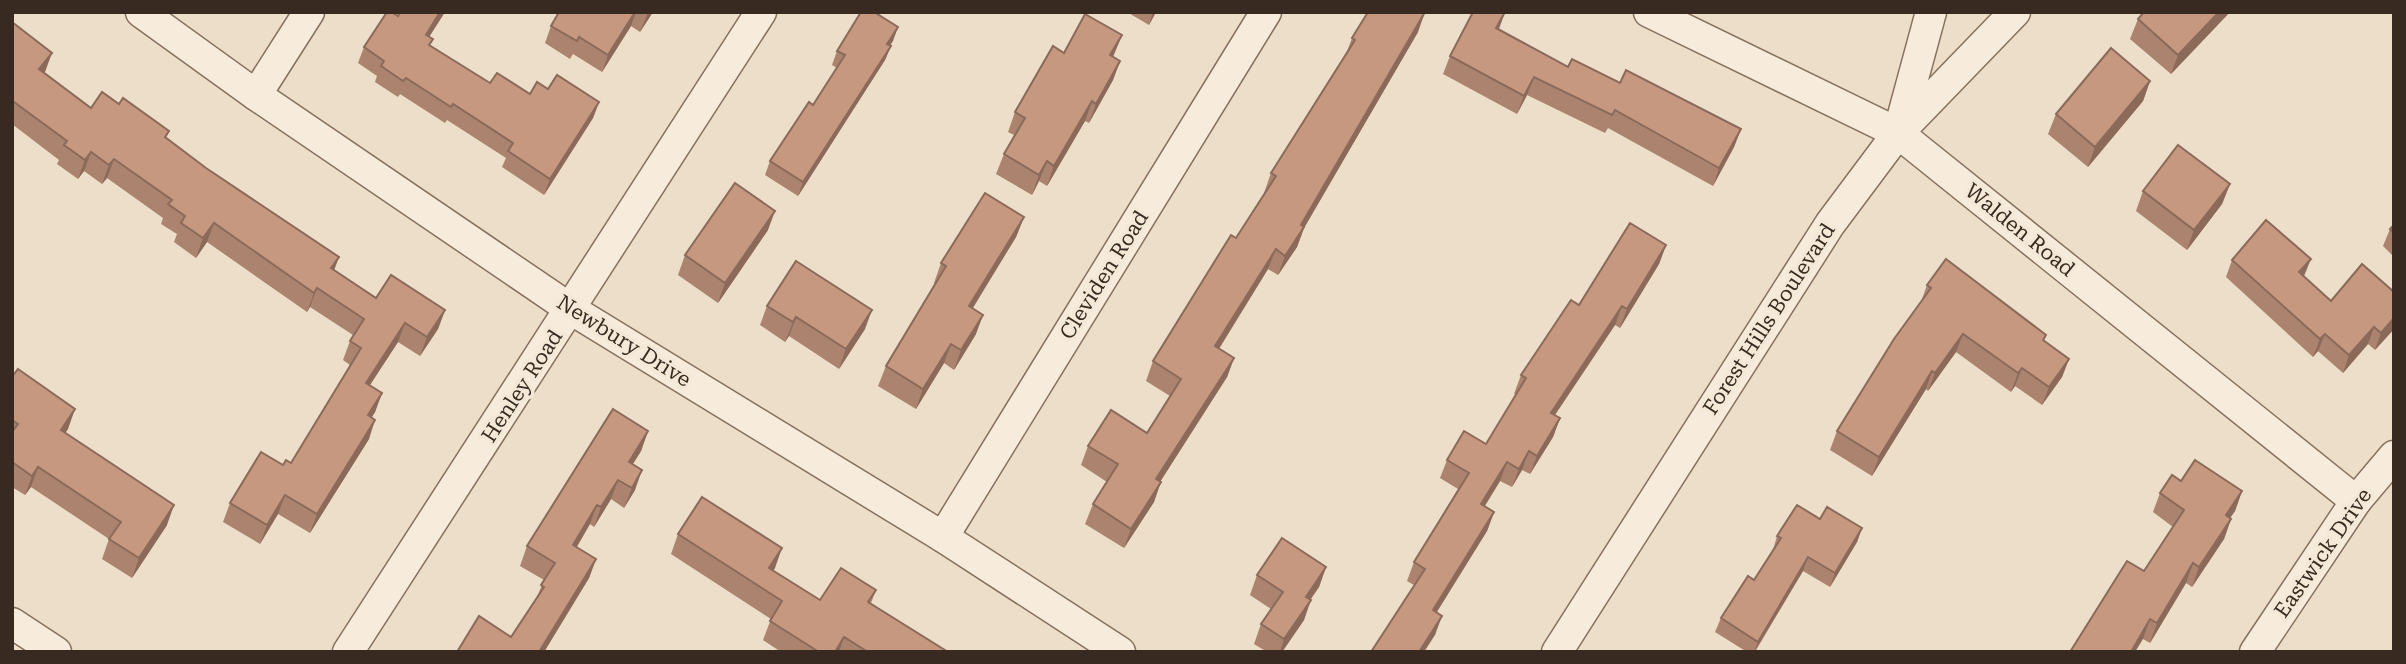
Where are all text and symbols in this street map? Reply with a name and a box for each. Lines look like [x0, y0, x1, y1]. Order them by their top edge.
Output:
street label: Walden Road [1960, 179, 2080, 282]
street label: Cleviden Road [1055, 206, 1153, 344]
street label: Forest Hills Boulevard [1698, 218, 1840, 419]
street label: Newbury Drive [553, 290, 695, 392]
street label: Henley Road [477, 325, 568, 447]
street label: Eastwick Drive [2270, 484, 2376, 622]

